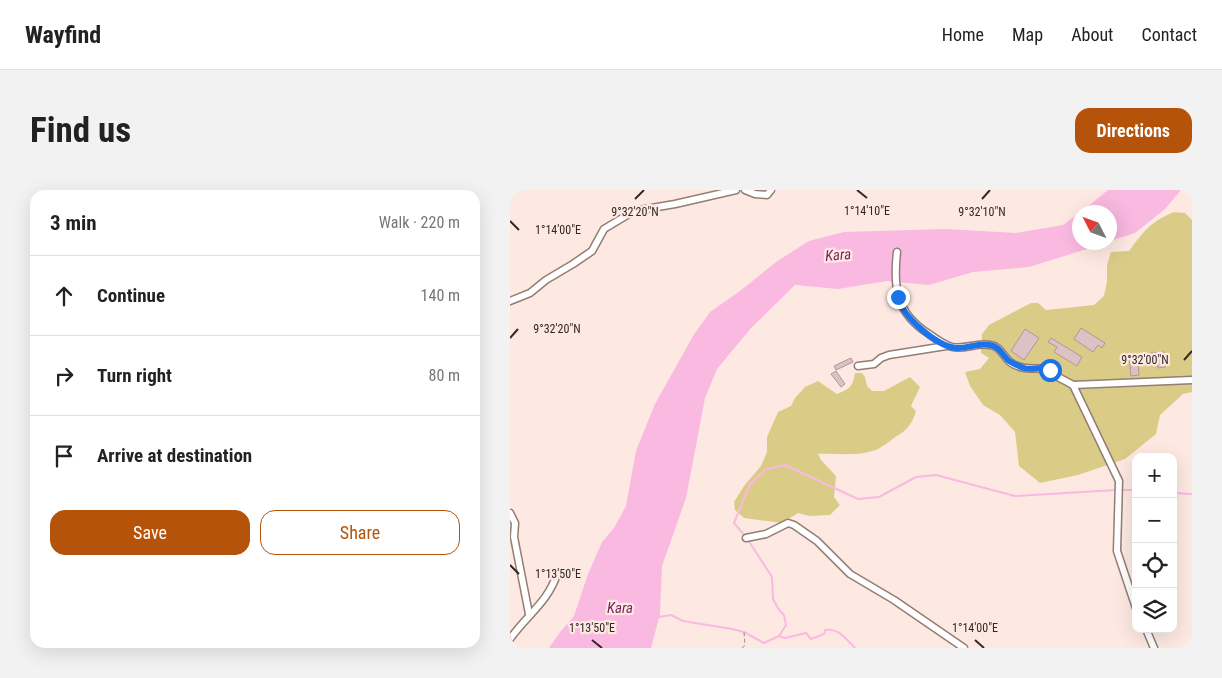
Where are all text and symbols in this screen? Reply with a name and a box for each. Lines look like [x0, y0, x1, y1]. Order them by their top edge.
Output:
text: Wayfind [25, 21, 101, 49]
text: Home [942, 24, 984, 45]
text: Map [1012, 24, 1043, 45]
text: About [1071, 24, 1113, 45]
text: Contact [1141, 24, 1197, 45]
button: Directions [1075, 108, 1192, 153]
text: Find us [30, 110, 131, 151]
text: 1°14'10"E [844, 204, 890, 218]
text: 9°32'20"N [611, 205, 659, 219]
text: 9°32'10"N [958, 205, 1006, 219]
north arrow [1072, 205, 1117, 250]
text: 3 min [50, 211, 97, 235]
text: Walk · 220 m [379, 213, 460, 232]
text: 1°14'00"E [535, 223, 581, 237]
water label: Kara [824, 245, 852, 265]
icon: ahead [50, 282, 78, 310]
text: Continue [97, 284, 165, 307]
text: 140 m [421, 286, 460, 305]
route end [887, 286, 910, 309]
text: 9°32'20"N [533, 322, 581, 336]
text: 9°32'00"N [1121, 353, 1169, 367]
route start [1039, 359, 1062, 382]
icon: right [50, 362, 78, 390]
text: Turn right [97, 364, 172, 387]
text: 80 m [428, 366, 460, 385]
icon: arrive [50, 442, 78, 470]
text: Arrive at destination [97, 444, 252, 467]
map controls [1132, 453, 1177, 633]
button: + [1132, 453, 1177, 498]
button: − [1132, 498, 1177, 543]
button: Save [50, 510, 250, 555]
button: Share [260, 510, 460, 555]
button: locate [1132, 543, 1177, 588]
text: 1°13'50"E [535, 567, 581, 581]
button: layers [1132, 588, 1177, 633]
water label: Kara [607, 599, 633, 617]
text: 1°13'50"E [569, 621, 615, 635]
text: 1°14'00"E [952, 621, 998, 635]

